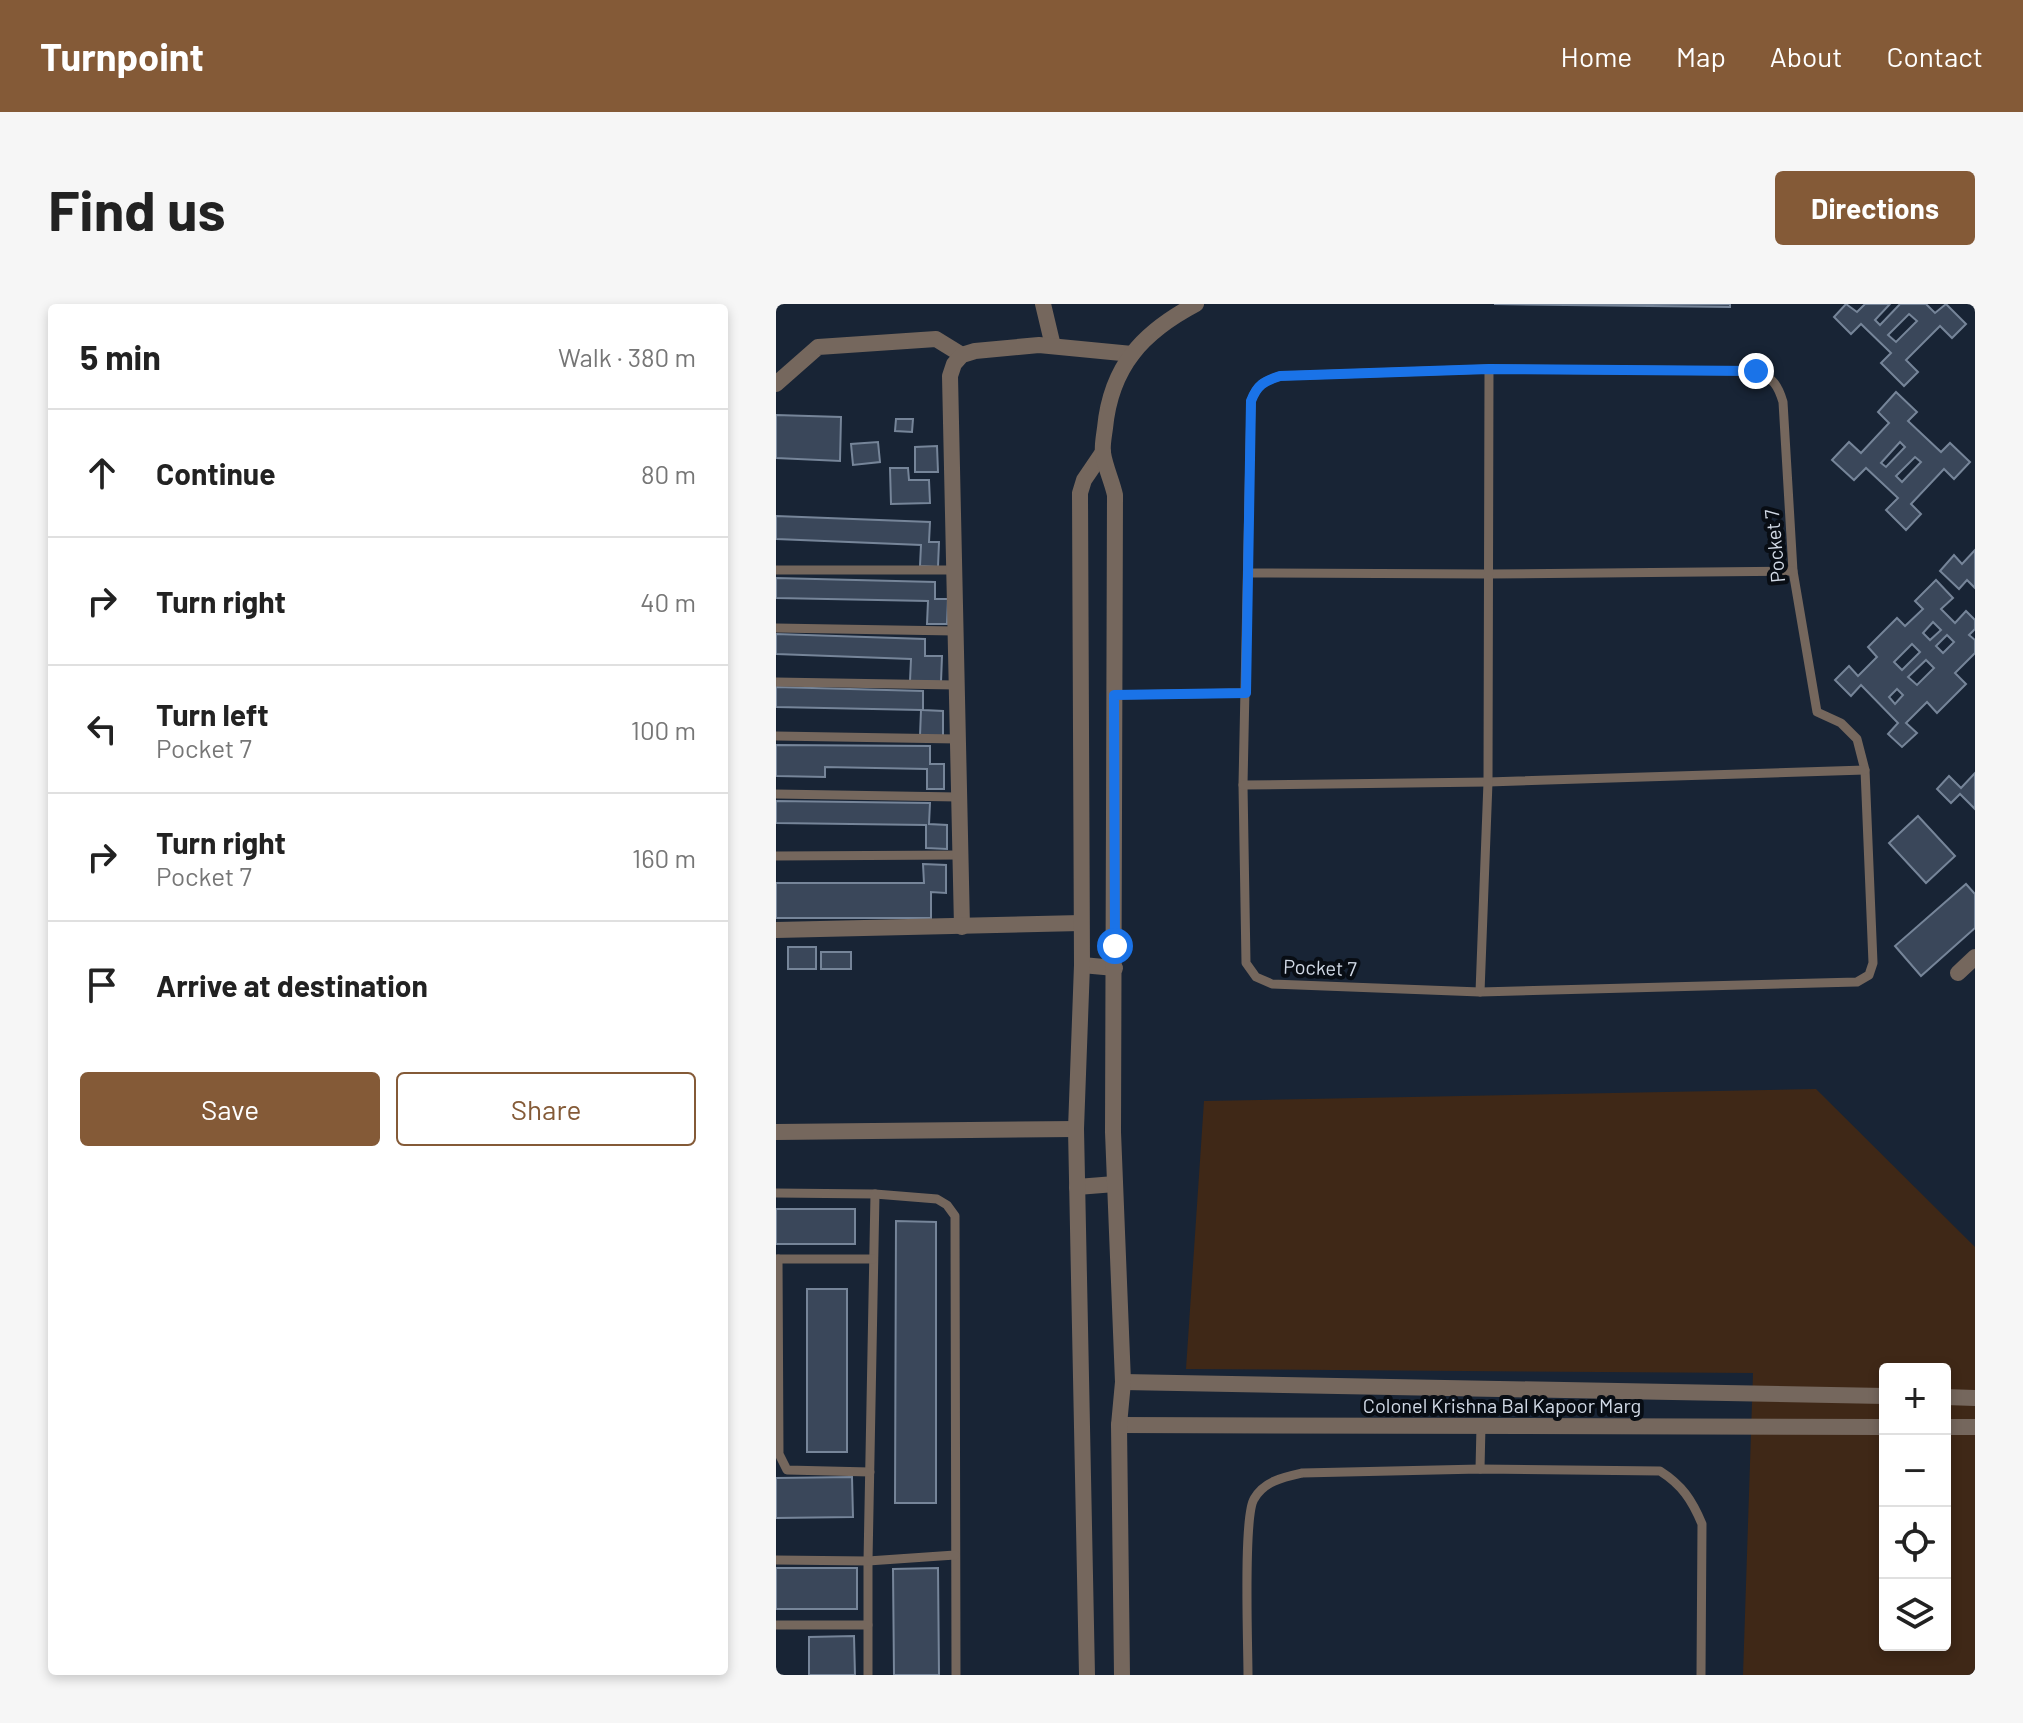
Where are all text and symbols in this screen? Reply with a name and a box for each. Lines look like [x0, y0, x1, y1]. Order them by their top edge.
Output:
text: Turnpoint [40, 33, 204, 79]
text: Home [1561, 39, 1632, 73]
text: Map [1676, 39, 1726, 73]
text: About [1770, 39, 1842, 73]
text: Contact [1886, 39, 1983, 73]
button: Directions [1775, 171, 1975, 245]
text: Find us [48, 175, 226, 242]
text: 5 min [80, 336, 161, 377]
text: Walk · 380 m [558, 341, 696, 372]
route end [1738, 353, 1774, 389]
icon: ahead [80, 451, 124, 495]
text: Continue [156, 455, 276, 491]
text: 80 m [641, 458, 696, 489]
street label: Pocket 7 [1759, 508, 1789, 584]
icon: right [80, 579, 124, 623]
text: Turn right [156, 583, 286, 619]
text: 40 m [640, 586, 696, 617]
text: Turn left [156, 696, 269, 732]
icon: left [80, 707, 124, 751]
text: 100 m [631, 714, 696, 745]
text: Pocket 7 [156, 732, 252, 763]
text: Turn right [156, 824, 286, 860]
icon: right [80, 835, 124, 879]
text: 160 m [632, 842, 696, 873]
text: Pocket 7 [156, 860, 252, 891]
route start [1097, 928, 1133, 964]
street label: Pocket 7 [1283, 954, 1358, 980]
icon: arrive [80, 963, 124, 1007]
text: Arrive at destination [156, 967, 428, 1003]
button: Save [80, 1072, 380, 1146]
button: Share [396, 1072, 696, 1146]
map controls [1879, 1363, 1951, 1651]
button: + [1879, 1363, 1951, 1435]
street label: Colonel Krishna Bal Kapoor Marg [1363, 1393, 1641, 1417]
button: − [1879, 1435, 1951, 1507]
button: locate [1879, 1507, 1951, 1579]
button: layers [1879, 1579, 1951, 1651]

